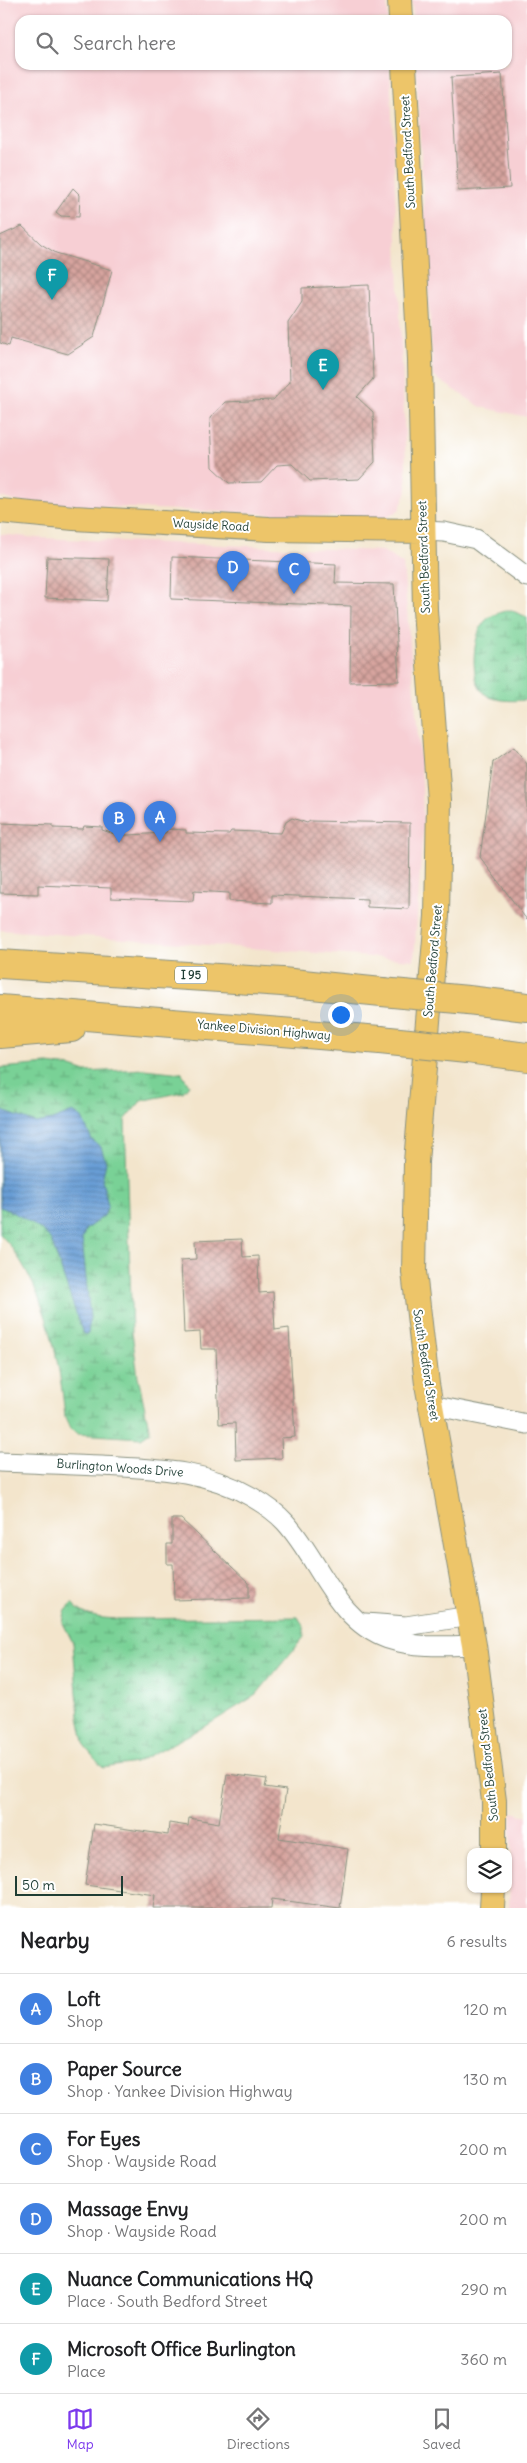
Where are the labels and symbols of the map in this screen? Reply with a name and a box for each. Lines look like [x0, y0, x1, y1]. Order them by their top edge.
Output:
street label: South Bedford Street [397, 95, 418, 209]
pin: F [36, 259, 68, 300]
pin: E [307, 349, 339, 390]
street label: South Bedford Street [414, 500, 433, 614]
street label: Wayside Road [172, 515, 250, 534]
pin: D [217, 551, 249, 592]
pin: C [278, 553, 310, 594]
pin: A [144, 801, 176, 842]
pin: B [103, 802, 135, 843]
street label: South Bedford Street [420, 904, 445, 1018]
road number: I 95 [175, 966, 207, 984]
your location [328, 1002, 354, 1028]
street label: Yankee Division Highway [197, 1016, 331, 1043]
street label: South Bedford Street [410, 1308, 443, 1422]
street label: Burlington Woods Drive [56, 1456, 184, 1479]
street label: South Bedford Street [474, 1708, 501, 1822]
scale bar [15, 1873, 122, 1896]

